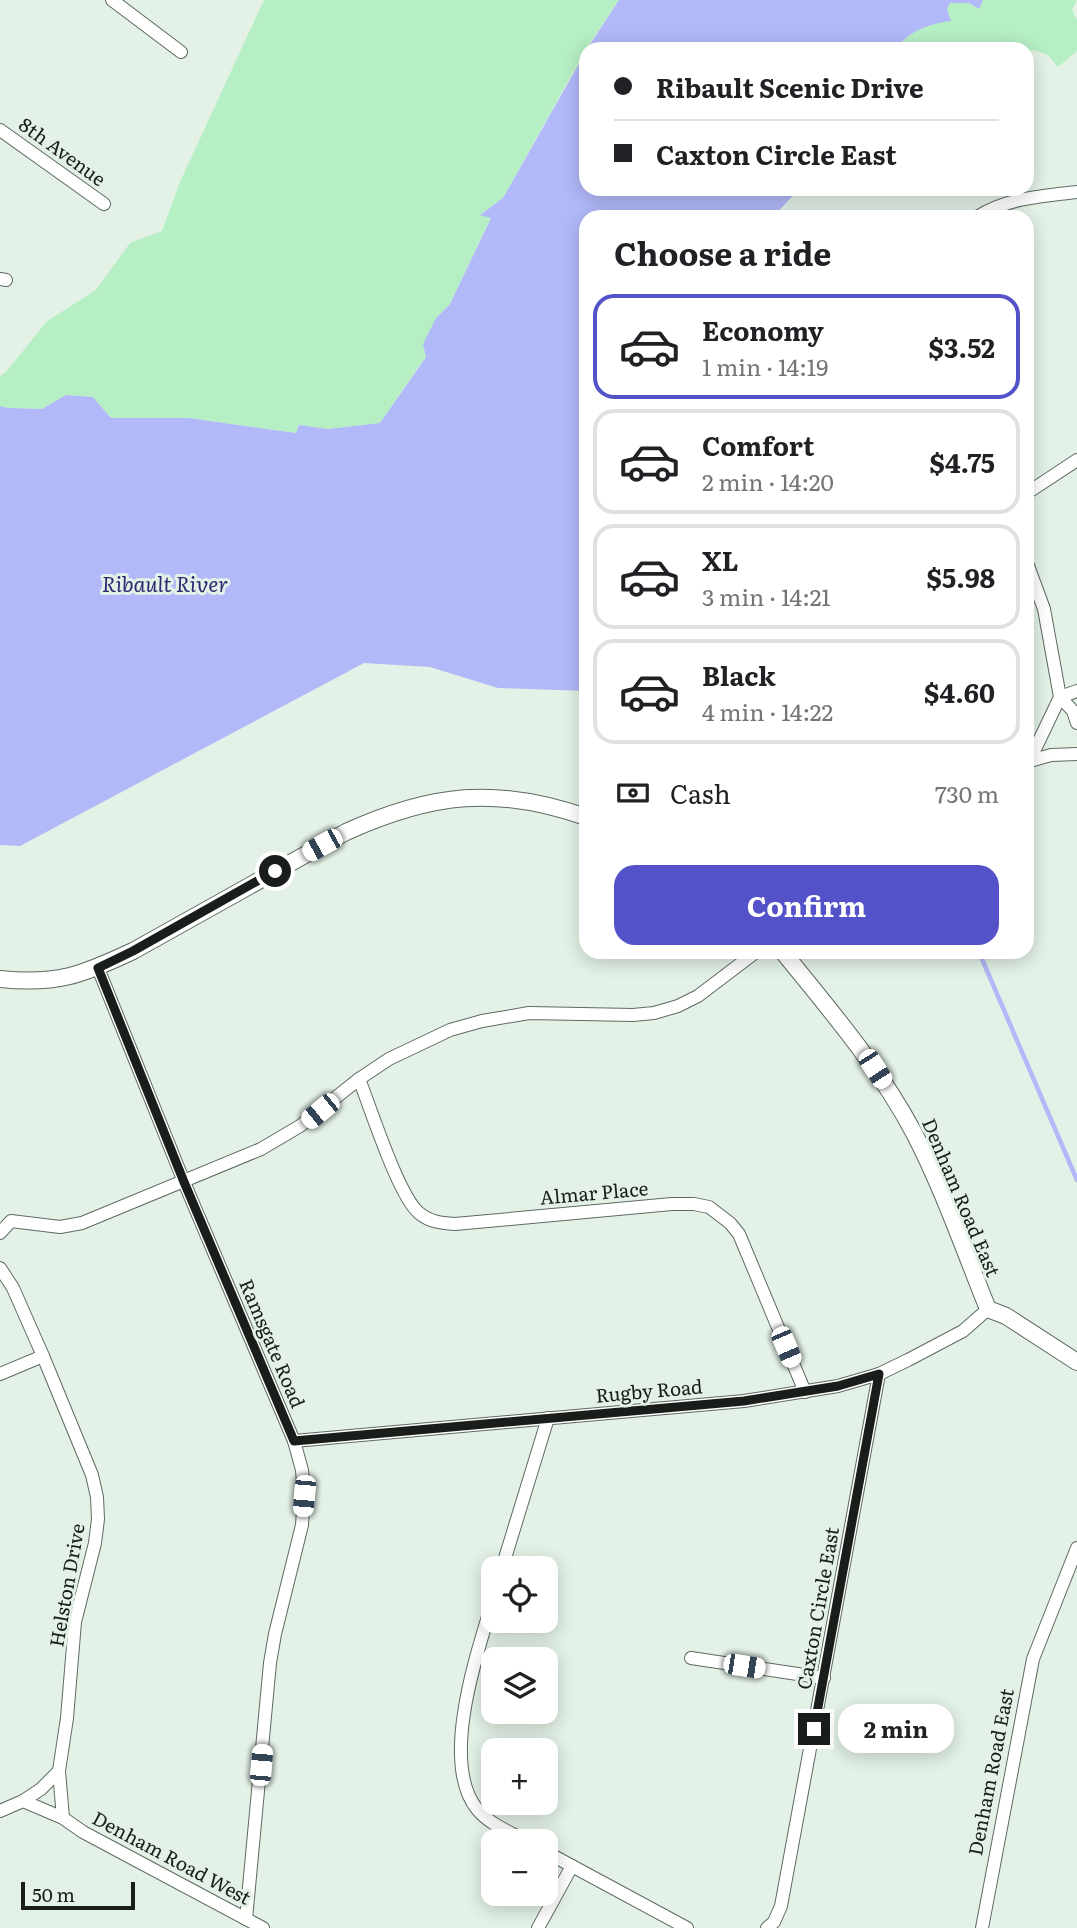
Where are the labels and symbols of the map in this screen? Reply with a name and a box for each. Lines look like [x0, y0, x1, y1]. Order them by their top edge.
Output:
street label: 8th Avenue [14, 110, 112, 192]
water label: Ribault River [102, 567, 228, 598]
car [299, 826, 346, 864]
route start [259, 855, 291, 887]
car [855, 1046, 896, 1092]
car [298, 1090, 343, 1132]
street label: Denham Road East [916, 1113, 1008, 1281]
street label: Almar Place [539, 1173, 649, 1211]
street label: Ramsgate Road [233, 1274, 313, 1412]
car [769, 1324, 804, 1370]
street label: Rugby Road [594, 1371, 704, 1409]
car [292, 1474, 317, 1518]
street label: Helston Drive [41, 1521, 91, 1649]
street label: Caxton Circle East [789, 1524, 845, 1692]
car [722, 1652, 767, 1680]
street label: Denham Road East [960, 1686, 1020, 1858]
callout: 2 min [838, 1704, 954, 1754]
route end [798, 1713, 830, 1745]
car [249, 1743, 274, 1787]
street label: Denham Road West [88, 1803, 257, 1911]
scale bar [21, 1879, 135, 1911]

